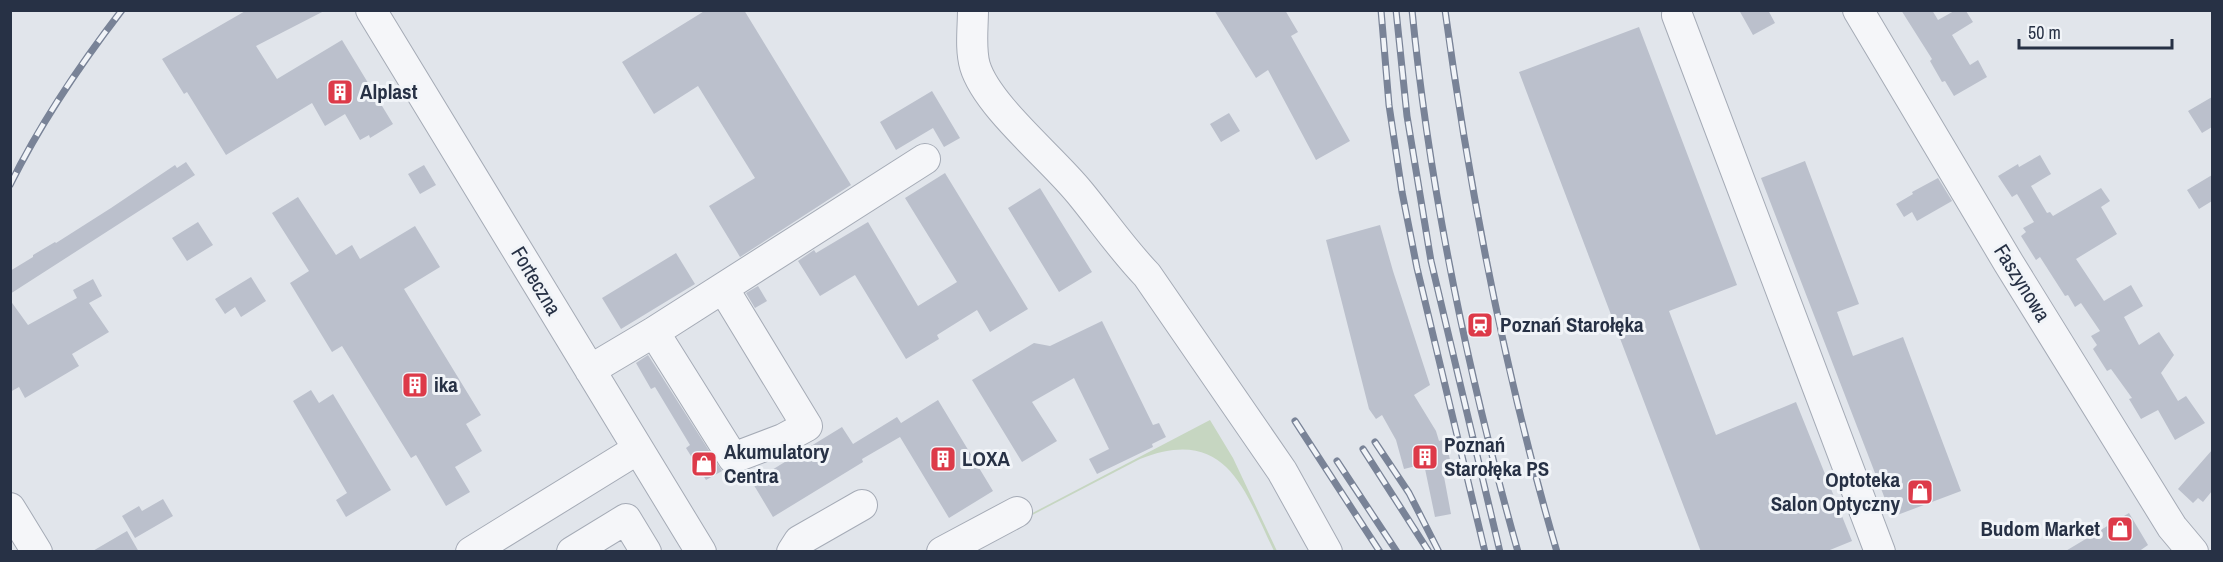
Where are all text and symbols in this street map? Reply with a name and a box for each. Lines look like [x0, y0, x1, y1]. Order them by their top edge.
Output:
scale bar [2019, 12, 2172, 50]
text: 50 m [2028, 20, 2061, 45]
building icon: Alplast [325, 77, 355, 107]
place label: Alplast [360, 77, 418, 106]
street label: Faszynowa [1987, 238, 2058, 327]
street label: Forteczna [504, 241, 569, 321]
station icon: Poznań Starołęka [1465, 310, 1495, 340]
place label: Poznań Starołęka [1500, 310, 1644, 339]
building icon: ika [400, 370, 430, 400]
place label: ika [434, 370, 458, 399]
place label: Poznań Starołęka PS [1444, 430, 1549, 483]
place label: Akumulatory Centra [724, 437, 830, 490]
building icon: Poznań Starołęka PS [1410, 442, 1440, 472]
building icon: LOXA [928, 444, 958, 474]
place label: LOXA [962, 444, 1010, 473]
shop icon: Akumulatory Centra [689, 449, 719, 479]
place label: Optoteka Salon Optyczny [1771, 465, 1900, 518]
shop icon: Optoteka Salon Optyczny [1905, 477, 1935, 507]
place label: Budom Market [1980, 514, 2100, 543]
shop icon: Budom Market [2105, 514, 2135, 544]

